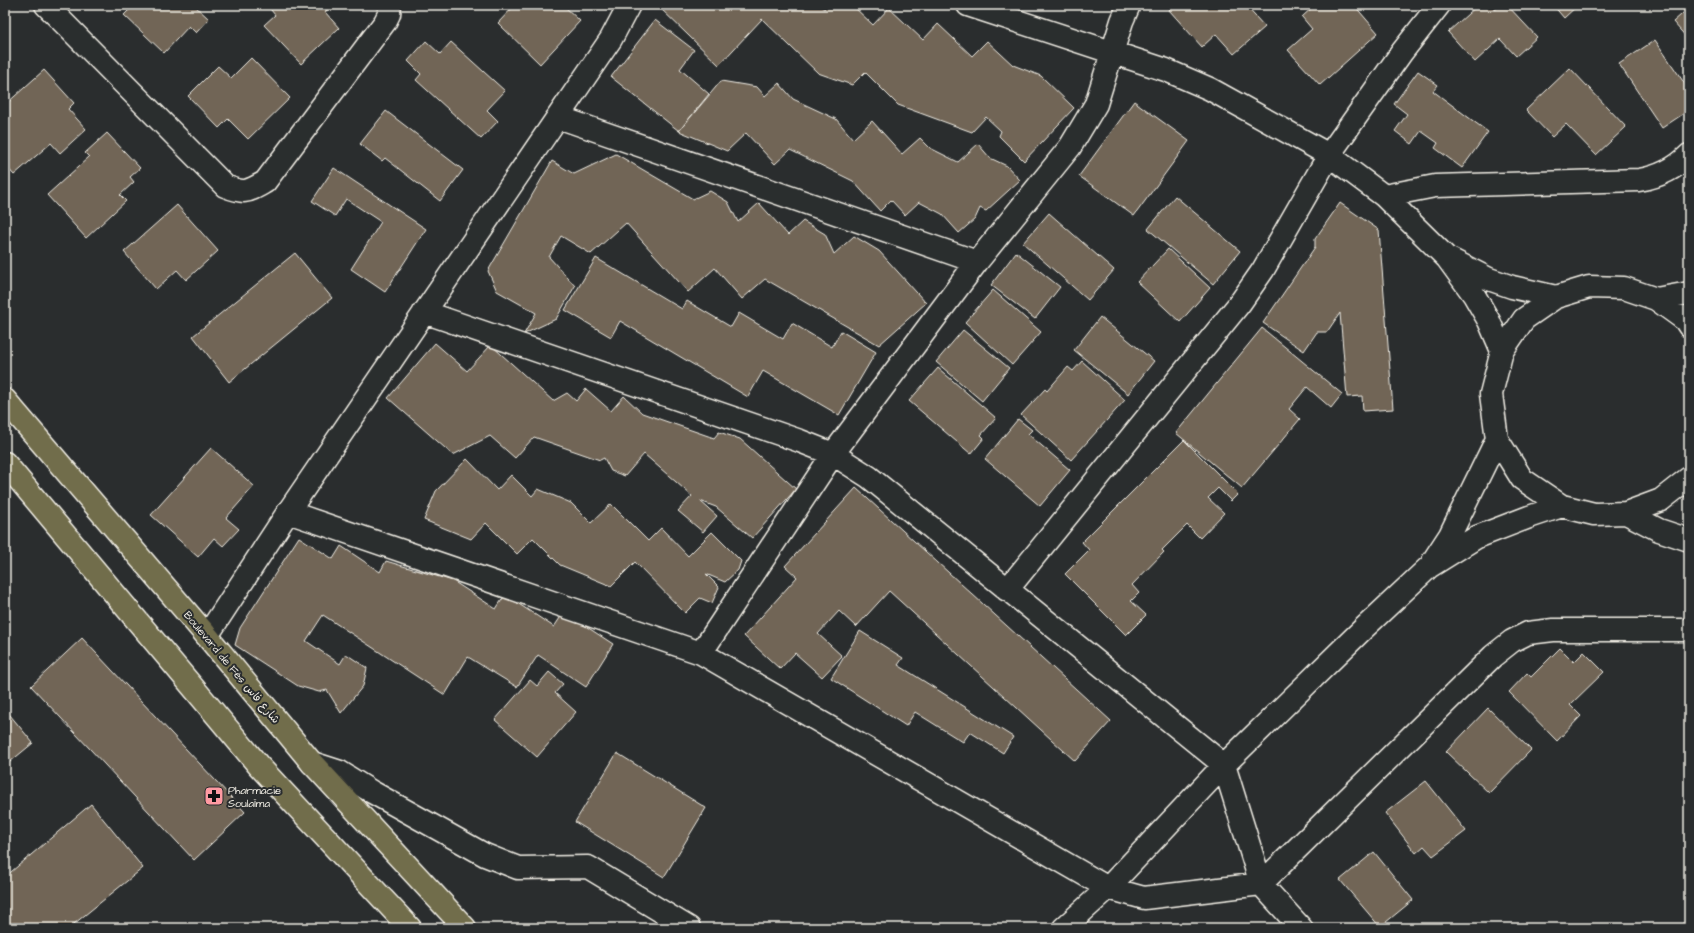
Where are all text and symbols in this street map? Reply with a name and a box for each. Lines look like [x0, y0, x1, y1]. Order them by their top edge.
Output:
street label: Boulevard de Fès شارع فاس [179, 608, 283, 727]
place label: Pharmacie SoulaÏma [228, 783, 281, 811]
pharmacy icon: Pharmacie SoulaÏma [203, 785, 225, 807]

